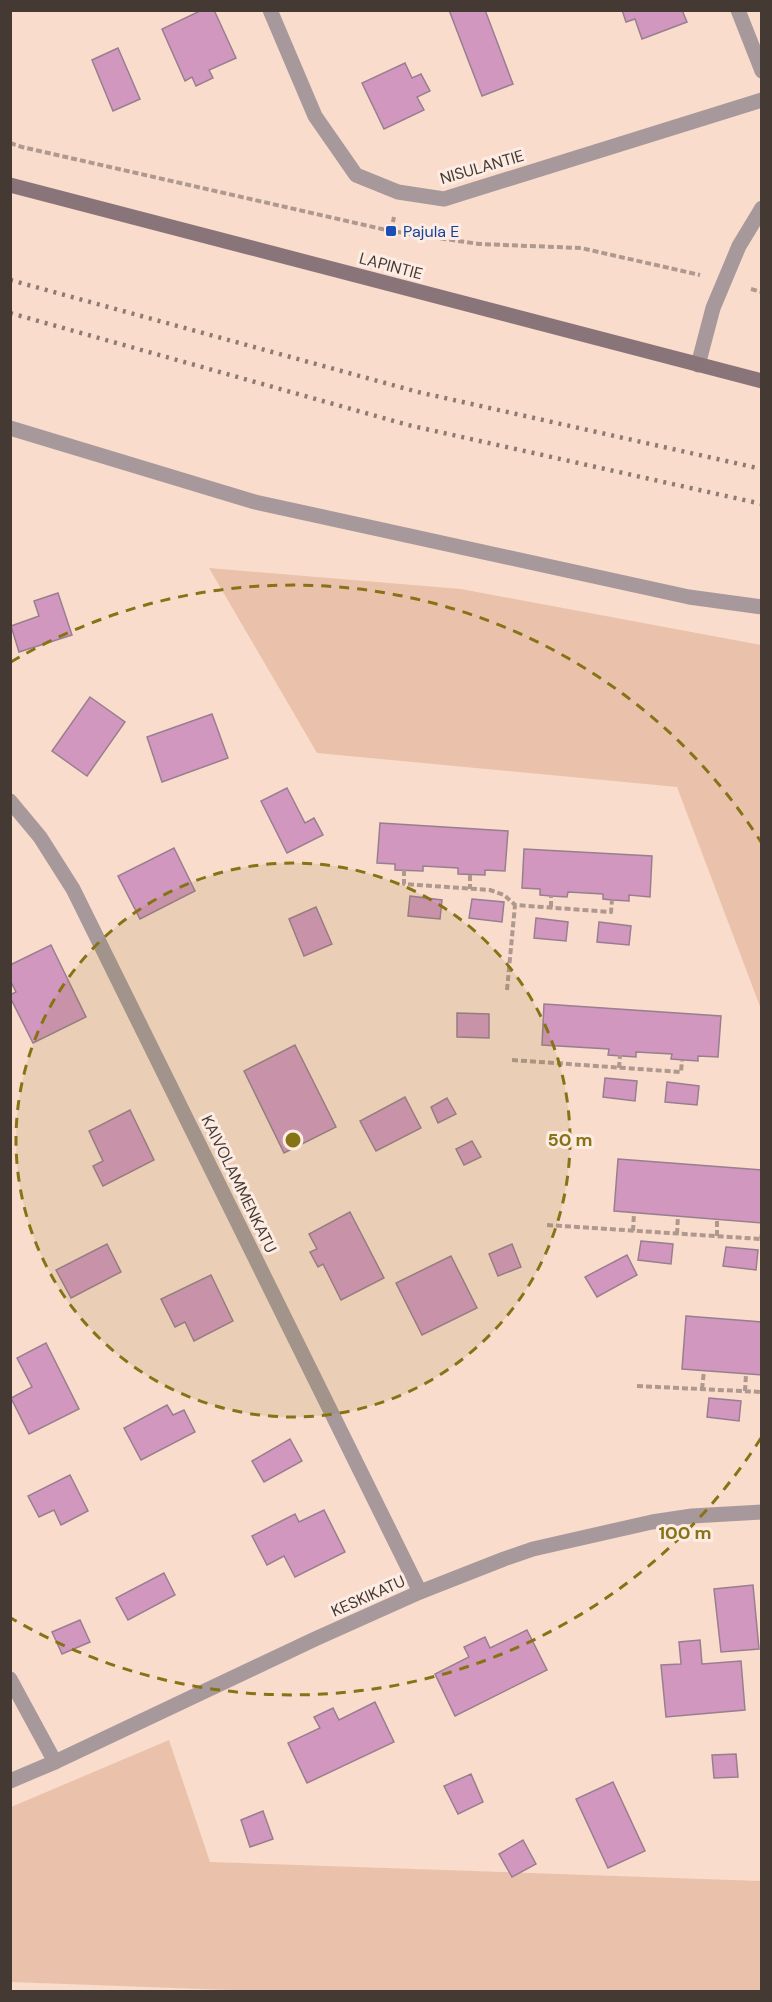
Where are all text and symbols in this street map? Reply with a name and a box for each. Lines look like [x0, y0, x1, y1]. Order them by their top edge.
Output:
street label: NISULANTIE [438, 145, 526, 189]
place label: Pajula E [403, 221, 459, 242]
marker: Pajula E [384, 224, 398, 238]
street label: LAPINTIE [357, 247, 425, 285]
street label: KAIVOLAMMENKATU [197, 1112, 281, 1256]
text: 50 m [547, 1128, 593, 1152]
centre of rings [283, 1130, 303, 1150]
text: 100 m [658, 1521, 712, 1545]
street label: KESKIKATU [328, 1570, 408, 1622]

